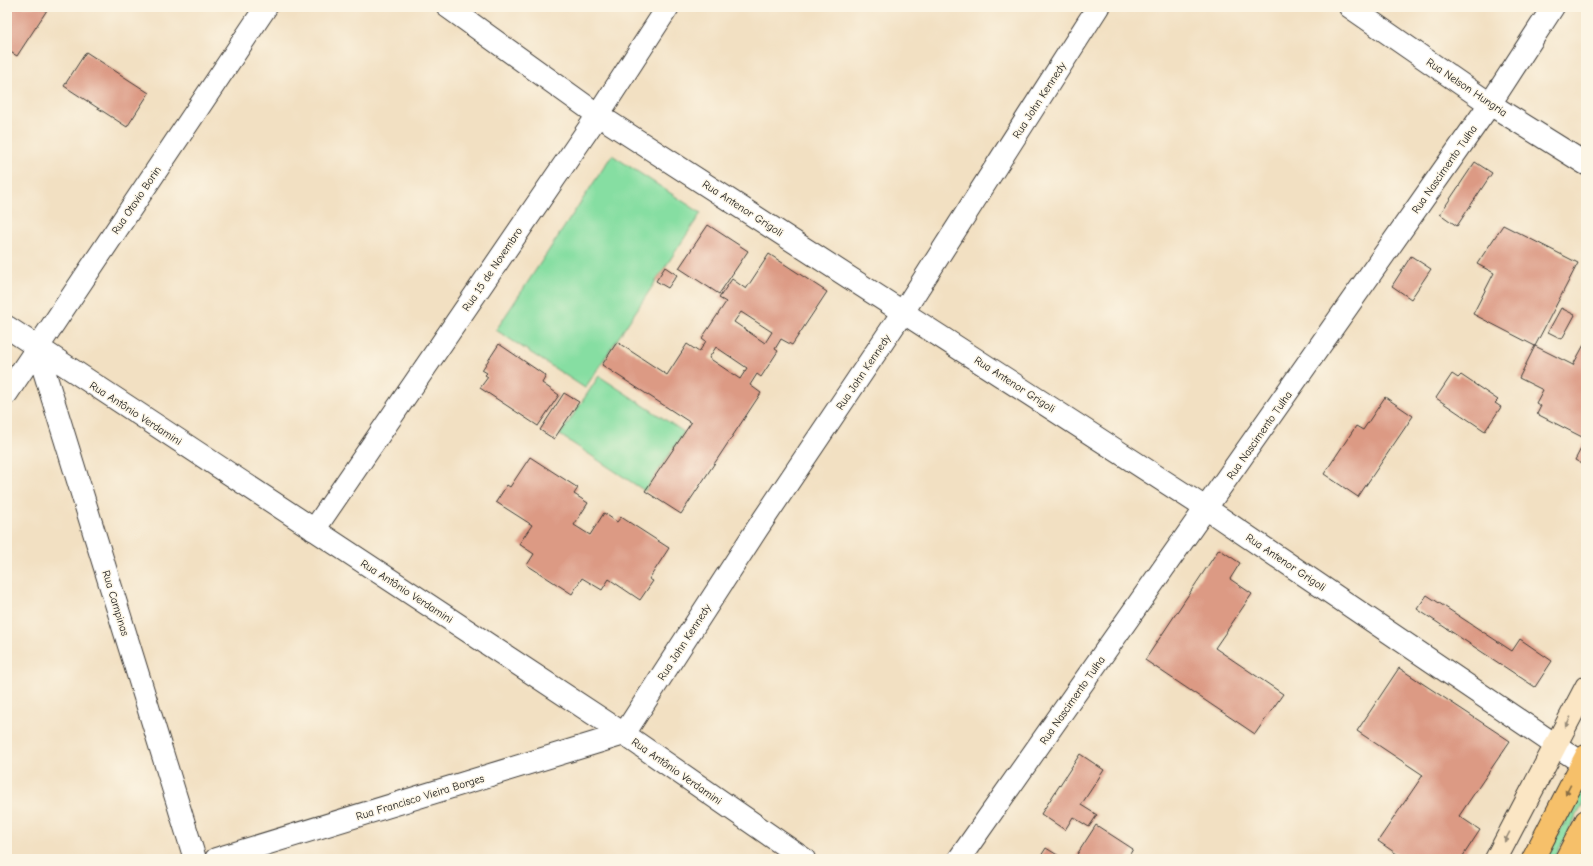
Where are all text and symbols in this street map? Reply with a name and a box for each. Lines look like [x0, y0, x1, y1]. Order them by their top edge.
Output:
street label: Rua Nelson Hungria [1424, 56, 1510, 119]
street label: Rua John Kennedy [1010, 60, 1069, 141]
street label: Rua Nascimento Tulha [1409, 122, 1480, 216]
street label: Rua Otavio Borin [109, 164, 164, 237]
street label: Rua Antenor Grigoli [700, 177, 786, 239]
street label: Rua 15 de Novembro [460, 225, 525, 314]
street label: Rua John Kennedy [833, 332, 893, 412]
street label: Rua Antenor Grigoli [972, 353, 1058, 415]
street label: Rua Antônio Verdamini [87, 379, 184, 448]
street label: Rua Nascimento Tulha [1224, 388, 1295, 482]
street label: Rua Antenor Grigoli [1243, 531, 1328, 594]
street label: Rua Antônio Verdamini [358, 557, 455, 626]
street label: Rua Campinas [99, 569, 132, 638]
street label: Rua John Kennedy [655, 602, 714, 683]
street label: Rua Nascimento Tulha [1037, 653, 1108, 747]
one-way arrow [1565, 716, 1571, 728]
street label: Rua Antônio Verdamini [629, 735, 724, 807]
street label: Rua Francisco Vieira Borges [354, 772, 486, 823]
one-way arrow [1565, 784, 1571, 796]
one-way arrow [1504, 831, 1511, 843]

